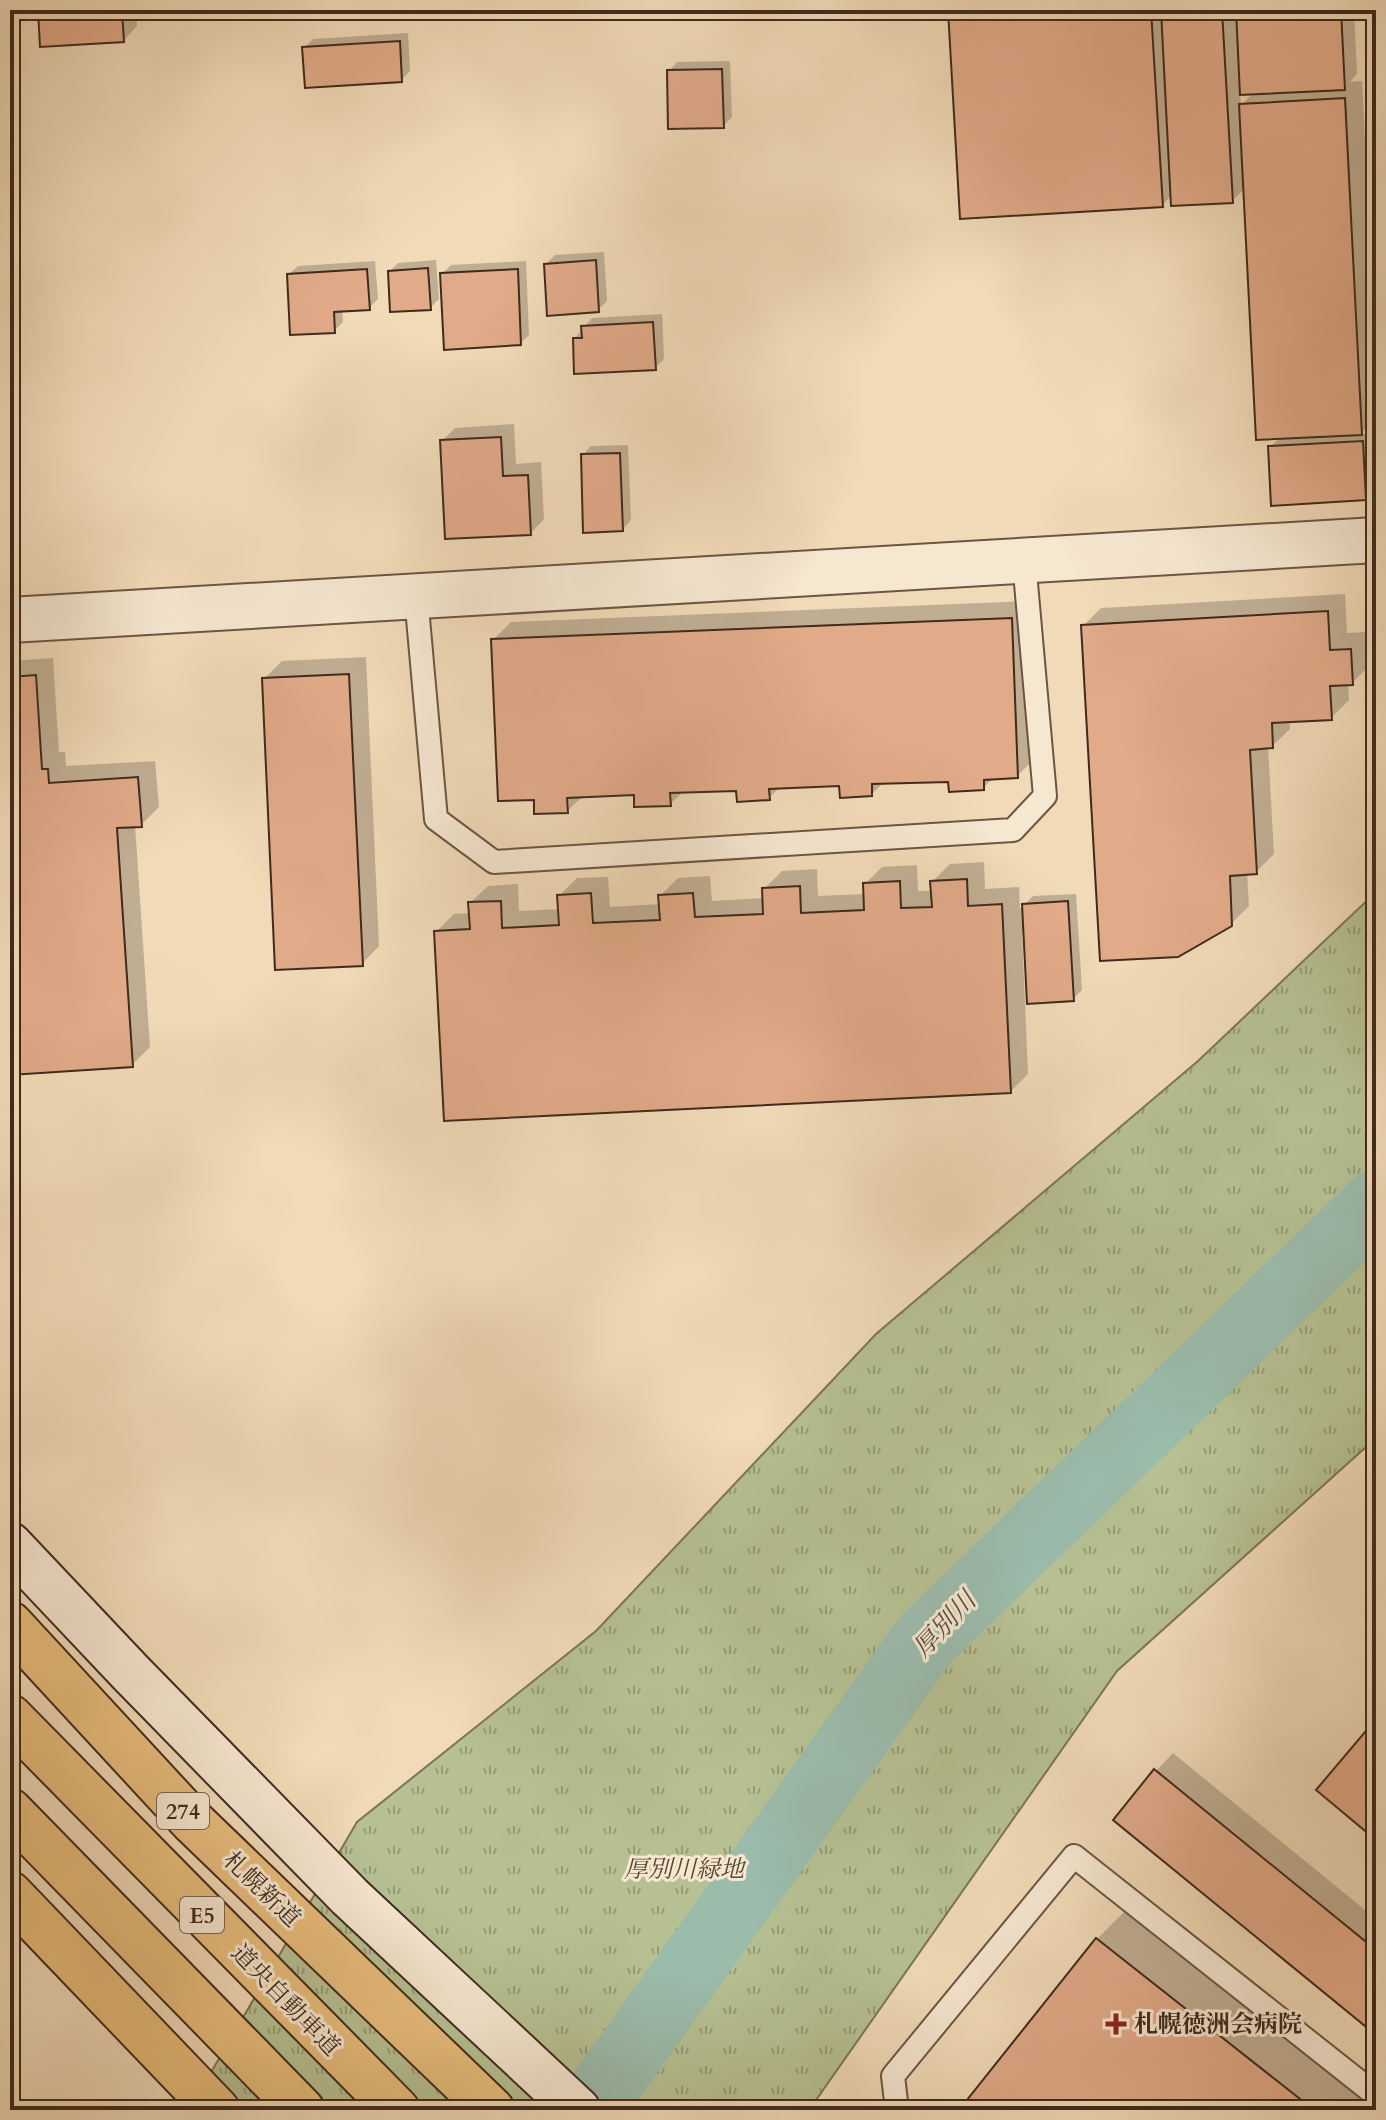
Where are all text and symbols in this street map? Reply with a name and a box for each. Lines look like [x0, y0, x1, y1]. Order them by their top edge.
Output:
water label: 厚別川 [905, 1582, 986, 1665]
road number: 274 [157, 1793, 209, 1829]
street label: 札幌新道 [216, 1844, 308, 1935]
park label: 厚別川緑地 [624, 1853, 747, 1886]
road number: E5 [180, 1897, 224, 1933]
street label: 道央自動車道 [224, 1937, 348, 2064]
place label: 札幌徳洲会病院 [1134, 2008, 1302, 2041]
marker: 札幌徳洲会病院 [1105, 2013, 1127, 2035]

